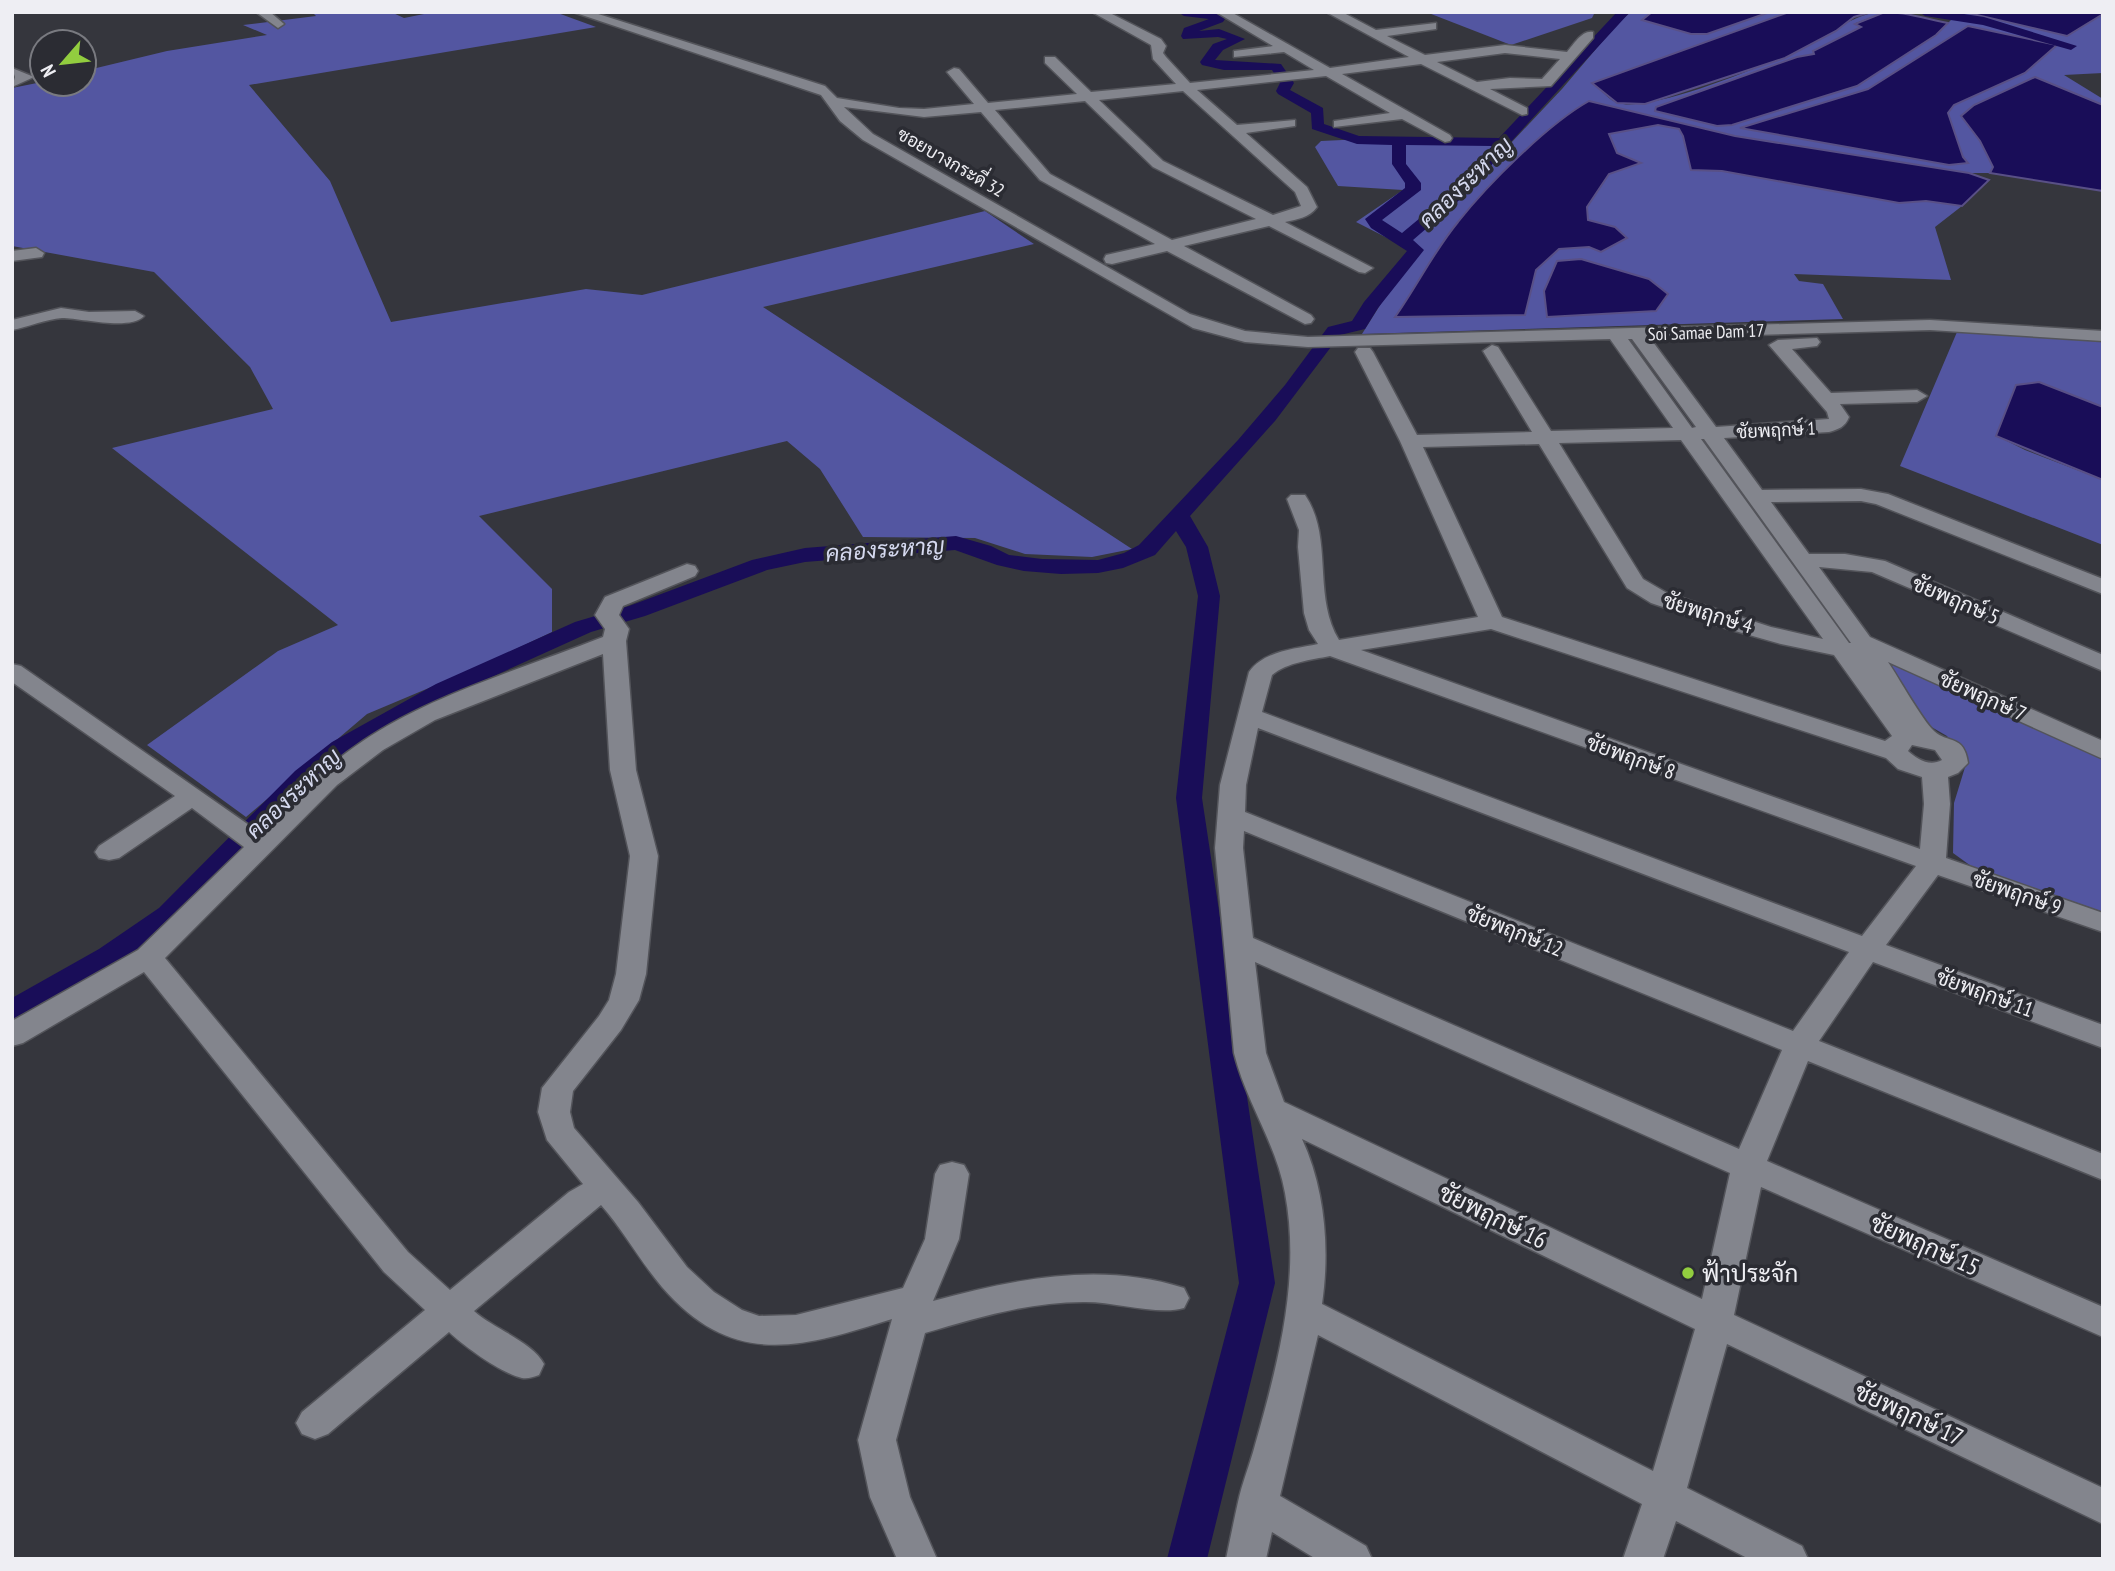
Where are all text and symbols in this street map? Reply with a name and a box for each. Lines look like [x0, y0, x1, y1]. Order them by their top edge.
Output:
north arrow [28, 28, 98, 98]
text: N [35, 61, 61, 81]
street label: ซอยบางกระดี่ 32 [893, 119, 1011, 202]
water label: คลองระหาญ [1412, 130, 1518, 234]
street label: Soi Samae Dam 17 [1647, 318, 1765, 346]
street label: ชัยพฤกษ์ 1 [1736, 415, 1816, 444]
water label: คลองระหาญ [824, 530, 946, 568]
street label: ชัยพฤกษ์ 5 [1908, 570, 2004, 630]
street label: ชัยพฤกษ์ 4 [1660, 587, 1757, 640]
street label: ชัยพฤกษ์ 7 [1935, 665, 2031, 727]
street label: ชัยพฤกษ์ 8 [1583, 729, 1679, 785]
water label: คลองระหาญ [239, 742, 347, 844]
street label: ชัยพฤกษ์ 9 [1969, 865, 2065, 921]
street label: ชัยพฤกษ์ 12 [1463, 899, 1567, 963]
street label: ชัยพฤกษ์ 11 [1933, 963, 2037, 1023]
street label: ชัยพฤกษ์ 16 [1434, 1177, 1552, 1255]
street label: ชัยพฤกษ์ 15 [1866, 1207, 1984, 1283]
place label: ฟ้าประจัก [1702, 1258, 1798, 1289]
marker: ฟ้าประจัก [1680, 1265, 1696, 1281]
street label: ชัยพฤกษ์ 17 [1850, 1375, 1968, 1453]

